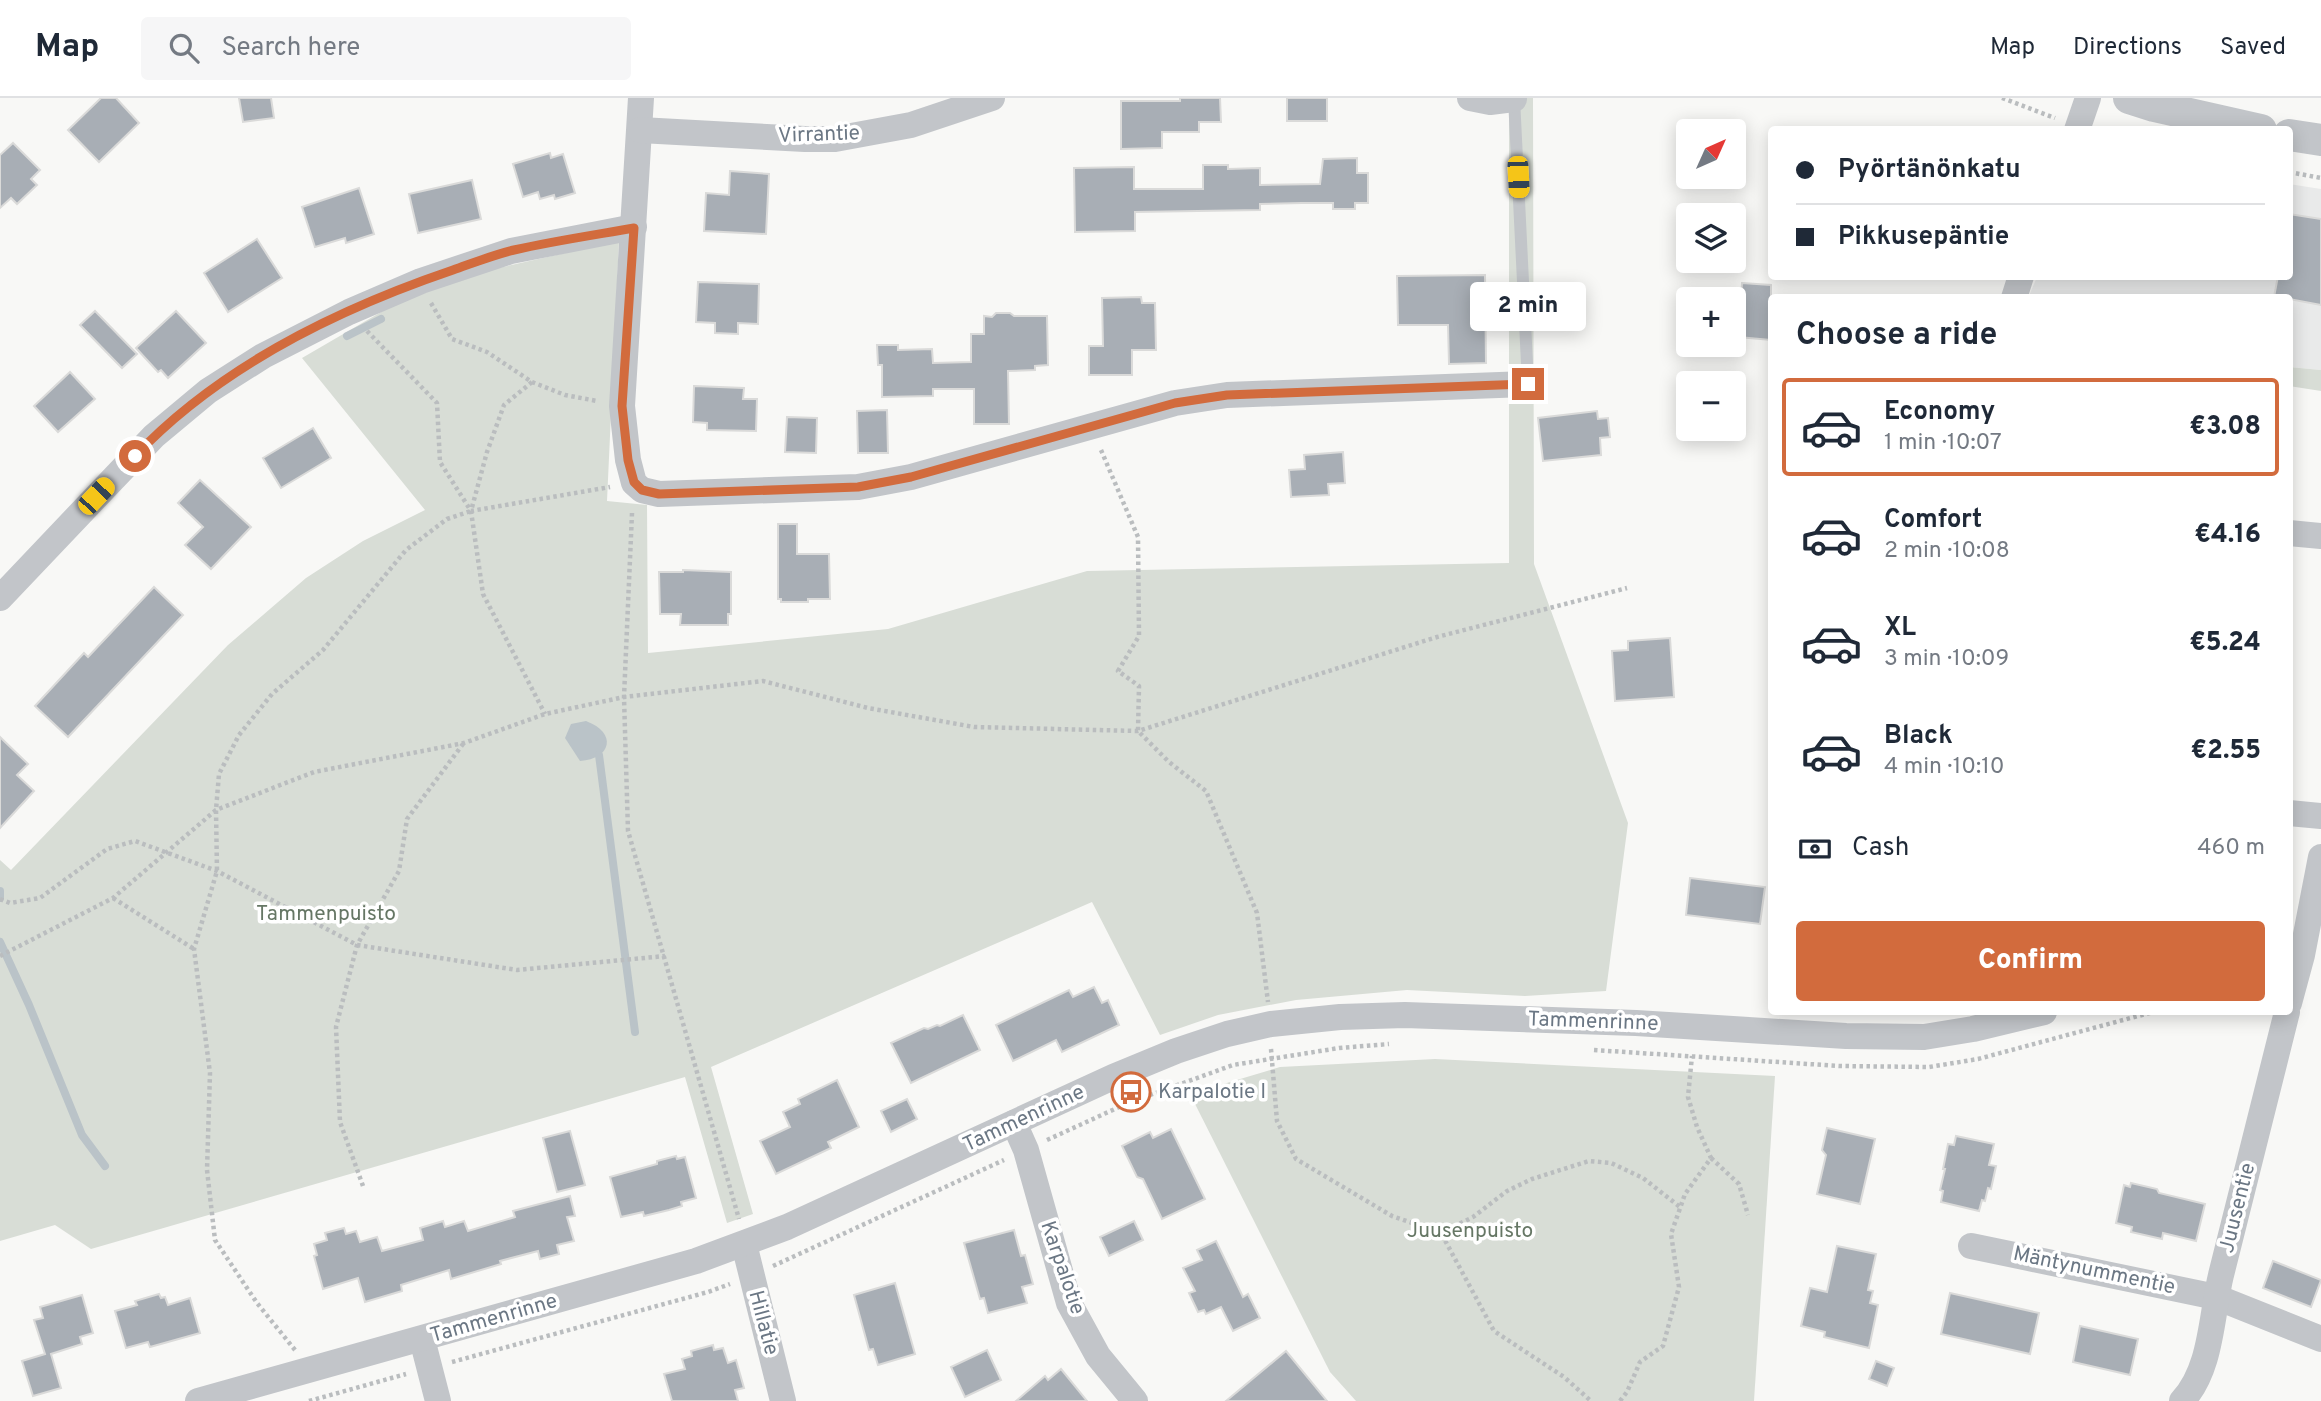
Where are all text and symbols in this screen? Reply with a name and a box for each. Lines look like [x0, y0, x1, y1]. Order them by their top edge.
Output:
search box [141, 17, 631, 80]
text: Map [35, 27, 99, 69]
icon: search [165, 29, 203, 67]
text: Search here [221, 32, 360, 65]
text: Map [1990, 33, 2035, 63]
text: Directions [2073, 33, 2182, 63]
text: Saved [2220, 33, 2286, 63]
north arrow [1676, 119, 1746, 189]
map controls [1676, 119, 1746, 441]
street label: Virrantie [778, 120, 860, 150]
text: Pyörtänönkatu [1838, 154, 2021, 187]
car [1507, 155, 1530, 199]
button: layers [1676, 203, 1746, 273]
text: Pikkusepäntie [1838, 221, 2009, 254]
callout: 2 min [1470, 282, 1586, 331]
button: + [1676, 287, 1746, 357]
text: 2 min [1498, 292, 1558, 321]
text: Choose a ride [1796, 316, 1997, 356]
route end [1512, 368, 1544, 400]
button: − [1676, 371, 1746, 441]
icon: car [1800, 396, 1863, 459]
text: Economy [1884, 396, 1995, 429]
text: €3.08 [2189, 411, 2261, 444]
text: 1 min · 10:07 [1884, 429, 2002, 458]
route start [119, 440, 151, 472]
car [74, 473, 119, 519]
icon: car [1800, 504, 1863, 567]
text: Comfort [1884, 504, 1982, 537]
text: €4.16 [2194, 519, 2261, 552]
text: 2 min · 10:08 [1884, 537, 2010, 566]
icon: car [1800, 612, 1863, 675]
text: XL [1884, 612, 1916, 645]
text: €5.24 [2189, 627, 2261, 660]
text: 3 min · 10:09 [1884, 645, 2009, 674]
icon: car [1800, 720, 1863, 783]
text: Black [1884, 720, 1953, 753]
text: €2.55 [2190, 735, 2261, 768]
text: 4 min · 10:10 [1884, 753, 2005, 782]
icon: cash [1796, 830, 1834, 868]
text: Cash [1852, 832, 1909, 865]
text: 460 m [2197, 834, 2265, 863]
park label: Tammenpuisto [256, 901, 396, 928]
button: Confirm [1796, 921, 2265, 1001]
street label: Tammenrinne [1527, 1006, 1659, 1038]
bus stop icon: Karpalotie I [1110, 1071, 1152, 1113]
street label: Tammenrinne [959, 1079, 1089, 1159]
place label: Karpalotie I [1158, 1079, 1266, 1106]
street label: Juusentie [2214, 1160, 2262, 1256]
street label: Karpalotie [1033, 1218, 1091, 1318]
park label: Juusenpuisto [1407, 1218, 1533, 1245]
street label: Mäntynummentie [2011, 1241, 2177, 1301]
street label: Tammenrinne [427, 1288, 561, 1350]
street label: Hillatie [741, 1288, 785, 1358]

